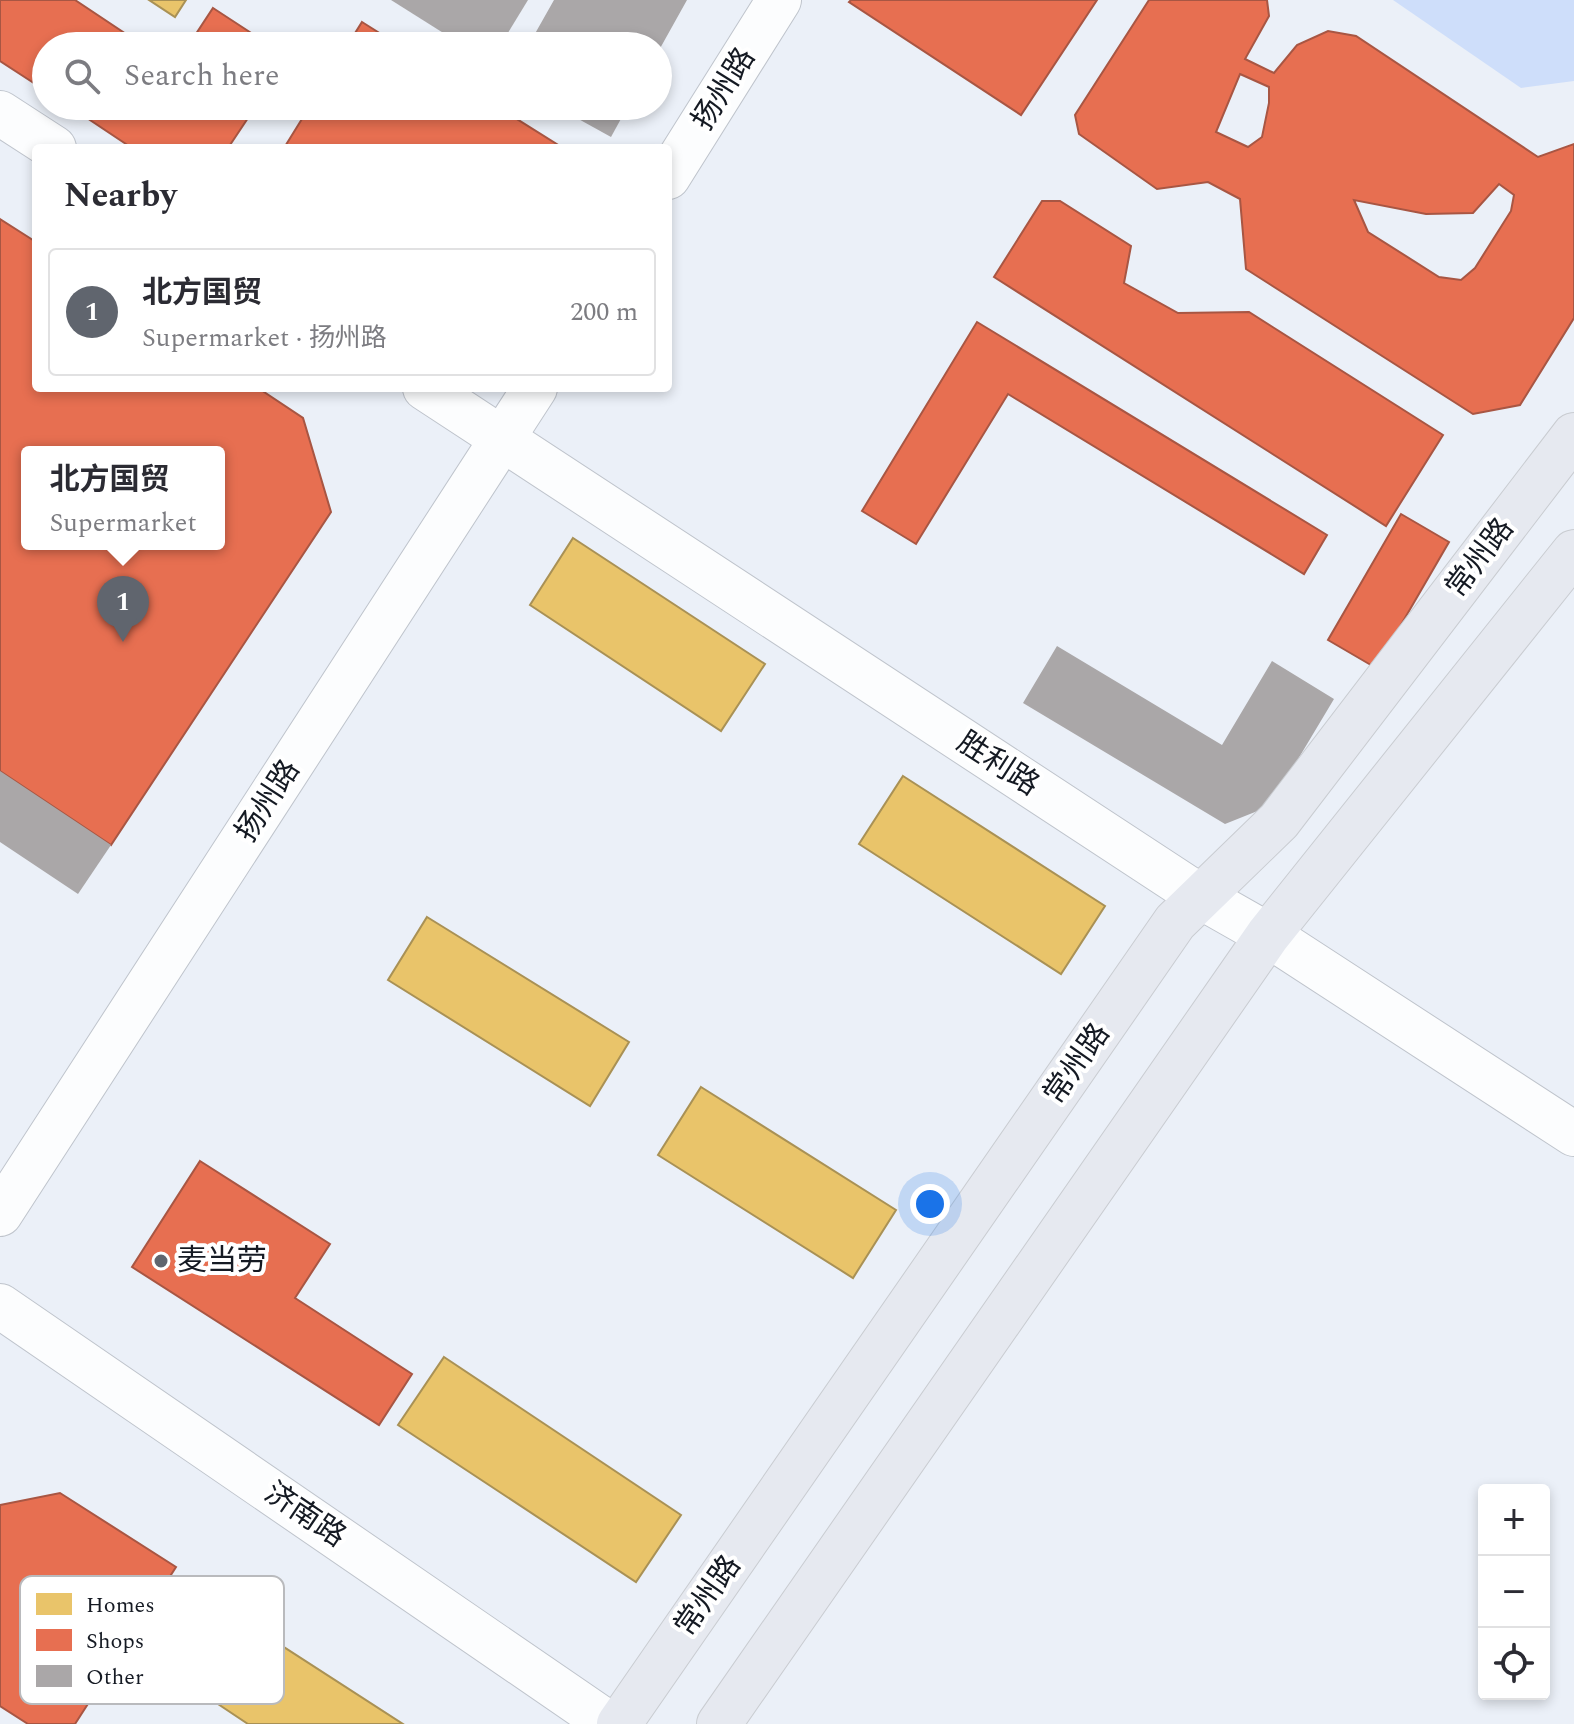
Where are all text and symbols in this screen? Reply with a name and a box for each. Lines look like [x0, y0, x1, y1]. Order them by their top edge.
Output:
search box [32, 32, 672, 120]
street label: 扬州路 [681, 39, 767, 139]
text: Search here [124, 53, 280, 99]
icon: search [60, 54, 104, 98]
text: Nearby [64, 170, 177, 222]
text: 北方国贸 [142, 270, 262, 316]
text: 1 [85, 292, 99, 332]
text: 200 m [570, 292, 638, 332]
text: Supermarket · 扬州路 [142, 318, 387, 358]
popup [21, 446, 225, 550]
text: 北方国贸 [49, 457, 169, 503]
text: Supermarket [49, 503, 197, 543]
street label: 常州路 [1435, 508, 1525, 608]
pin: 1 [97, 576, 149, 642]
street label: 胜利路 [948, 720, 1048, 808]
street label: 扬州路 [224, 751, 312, 851]
street label: 常州路 [1032, 1014, 1122, 1114]
your location [910, 1184, 950, 1224]
place label: 麦当劳 [177, 1238, 267, 1284]
marker: 麦当劳 [152, 1252, 170, 1270]
street label: 济南路 [255, 1471, 355, 1559]
map controls [1478, 1484, 1550, 1700]
button: + [1478, 1484, 1550, 1556]
street label: 常州路 [663, 1546, 753, 1646]
button: − [1478, 1556, 1550, 1628]
legend [20, 1576, 284, 1704]
text: Homes [86, 1589, 155, 1622]
text: Shops [86, 1625, 144, 1658]
button: locate [1478, 1628, 1550, 1700]
text: Other [86, 1661, 144, 1694]

